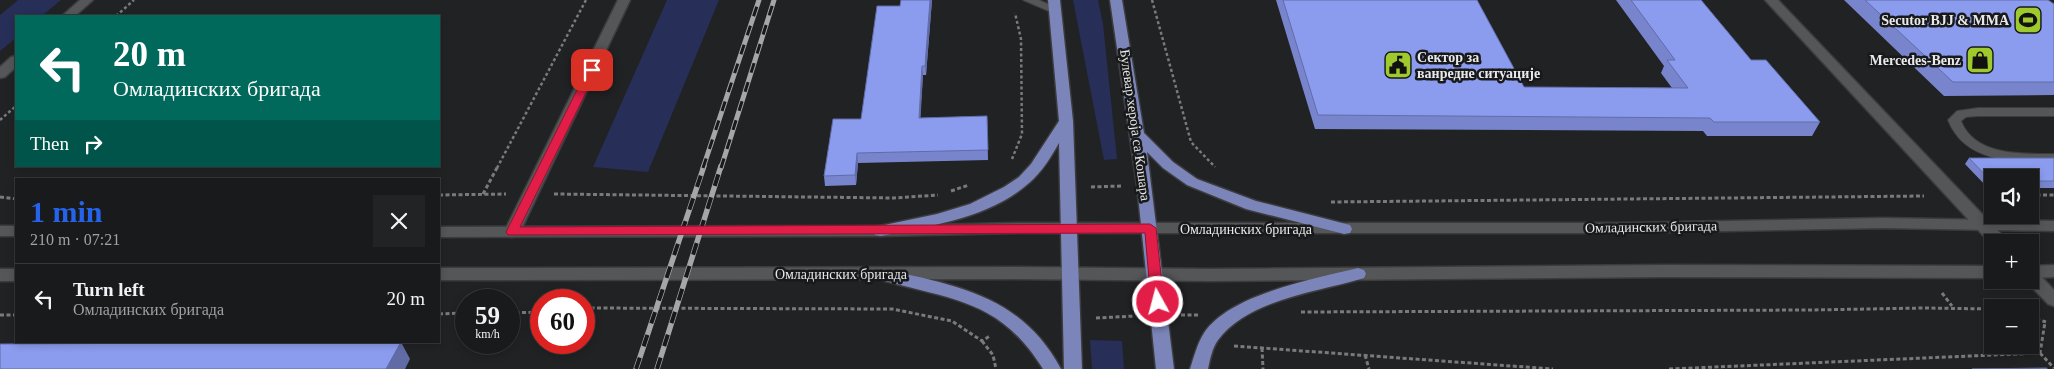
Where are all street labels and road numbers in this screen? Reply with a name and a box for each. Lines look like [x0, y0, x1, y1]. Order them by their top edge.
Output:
street label: Булевар хероја са Кошара [1117, 48, 1153, 202]
street label: Омладинских бригада [1585, 218, 1718, 236]
street label: Омладинских бригада [1180, 222, 1313, 237]
street label: Омладинских бригада [775, 267, 908, 282]

